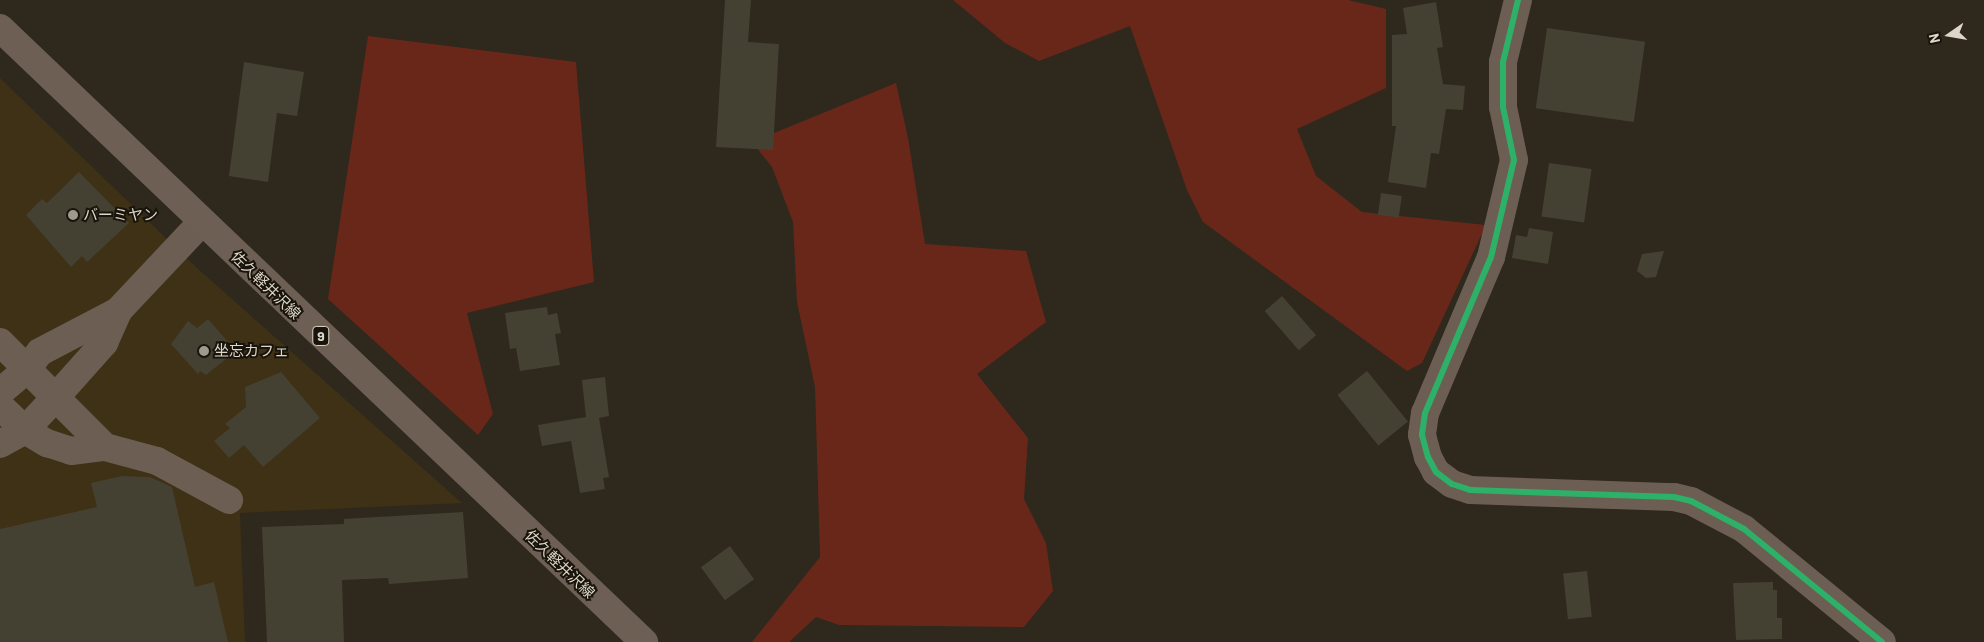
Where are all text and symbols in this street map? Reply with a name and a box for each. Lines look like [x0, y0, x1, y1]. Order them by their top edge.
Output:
north arrow [1924, 10, 1974, 60]
text: N [1925, 32, 1943, 45]
place label: バーミヤン [83, 206, 158, 224]
marker: バーミヤン [67, 209, 79, 221]
street label: 佐久軽井沢線 [227, 247, 305, 323]
road number: 9 [312, 324, 330, 348]
place label: 坐忘カフェ [214, 342, 289, 360]
marker: 坐忘カフェ [198, 345, 210, 357]
street label: 佐久軽井沢線 [521, 526, 599, 602]

